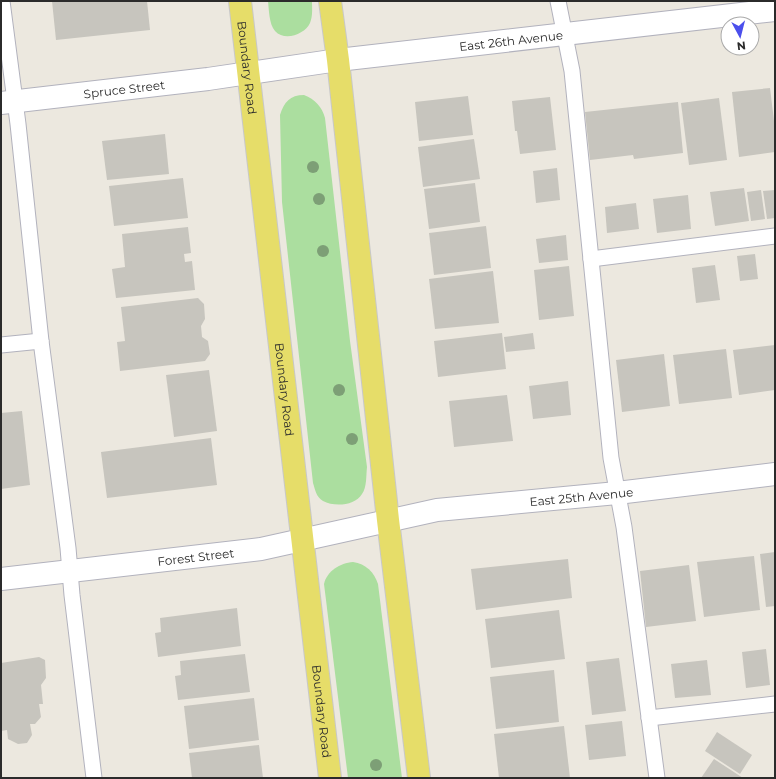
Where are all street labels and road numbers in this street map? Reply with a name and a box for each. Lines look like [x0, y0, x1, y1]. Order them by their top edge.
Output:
street label: Boundary Road [235, 20, 261, 115]
street label: East 26th Avenue [458, 27, 564, 54]
street label: Spruce Street [83, 77, 166, 101]
street label: Boundary Road [272, 342, 298, 437]
street label: East 25th Avenue [529, 484, 634, 509]
street label: Forest Street [157, 545, 235, 568]
street label: Boundary Road [309, 664, 335, 759]

